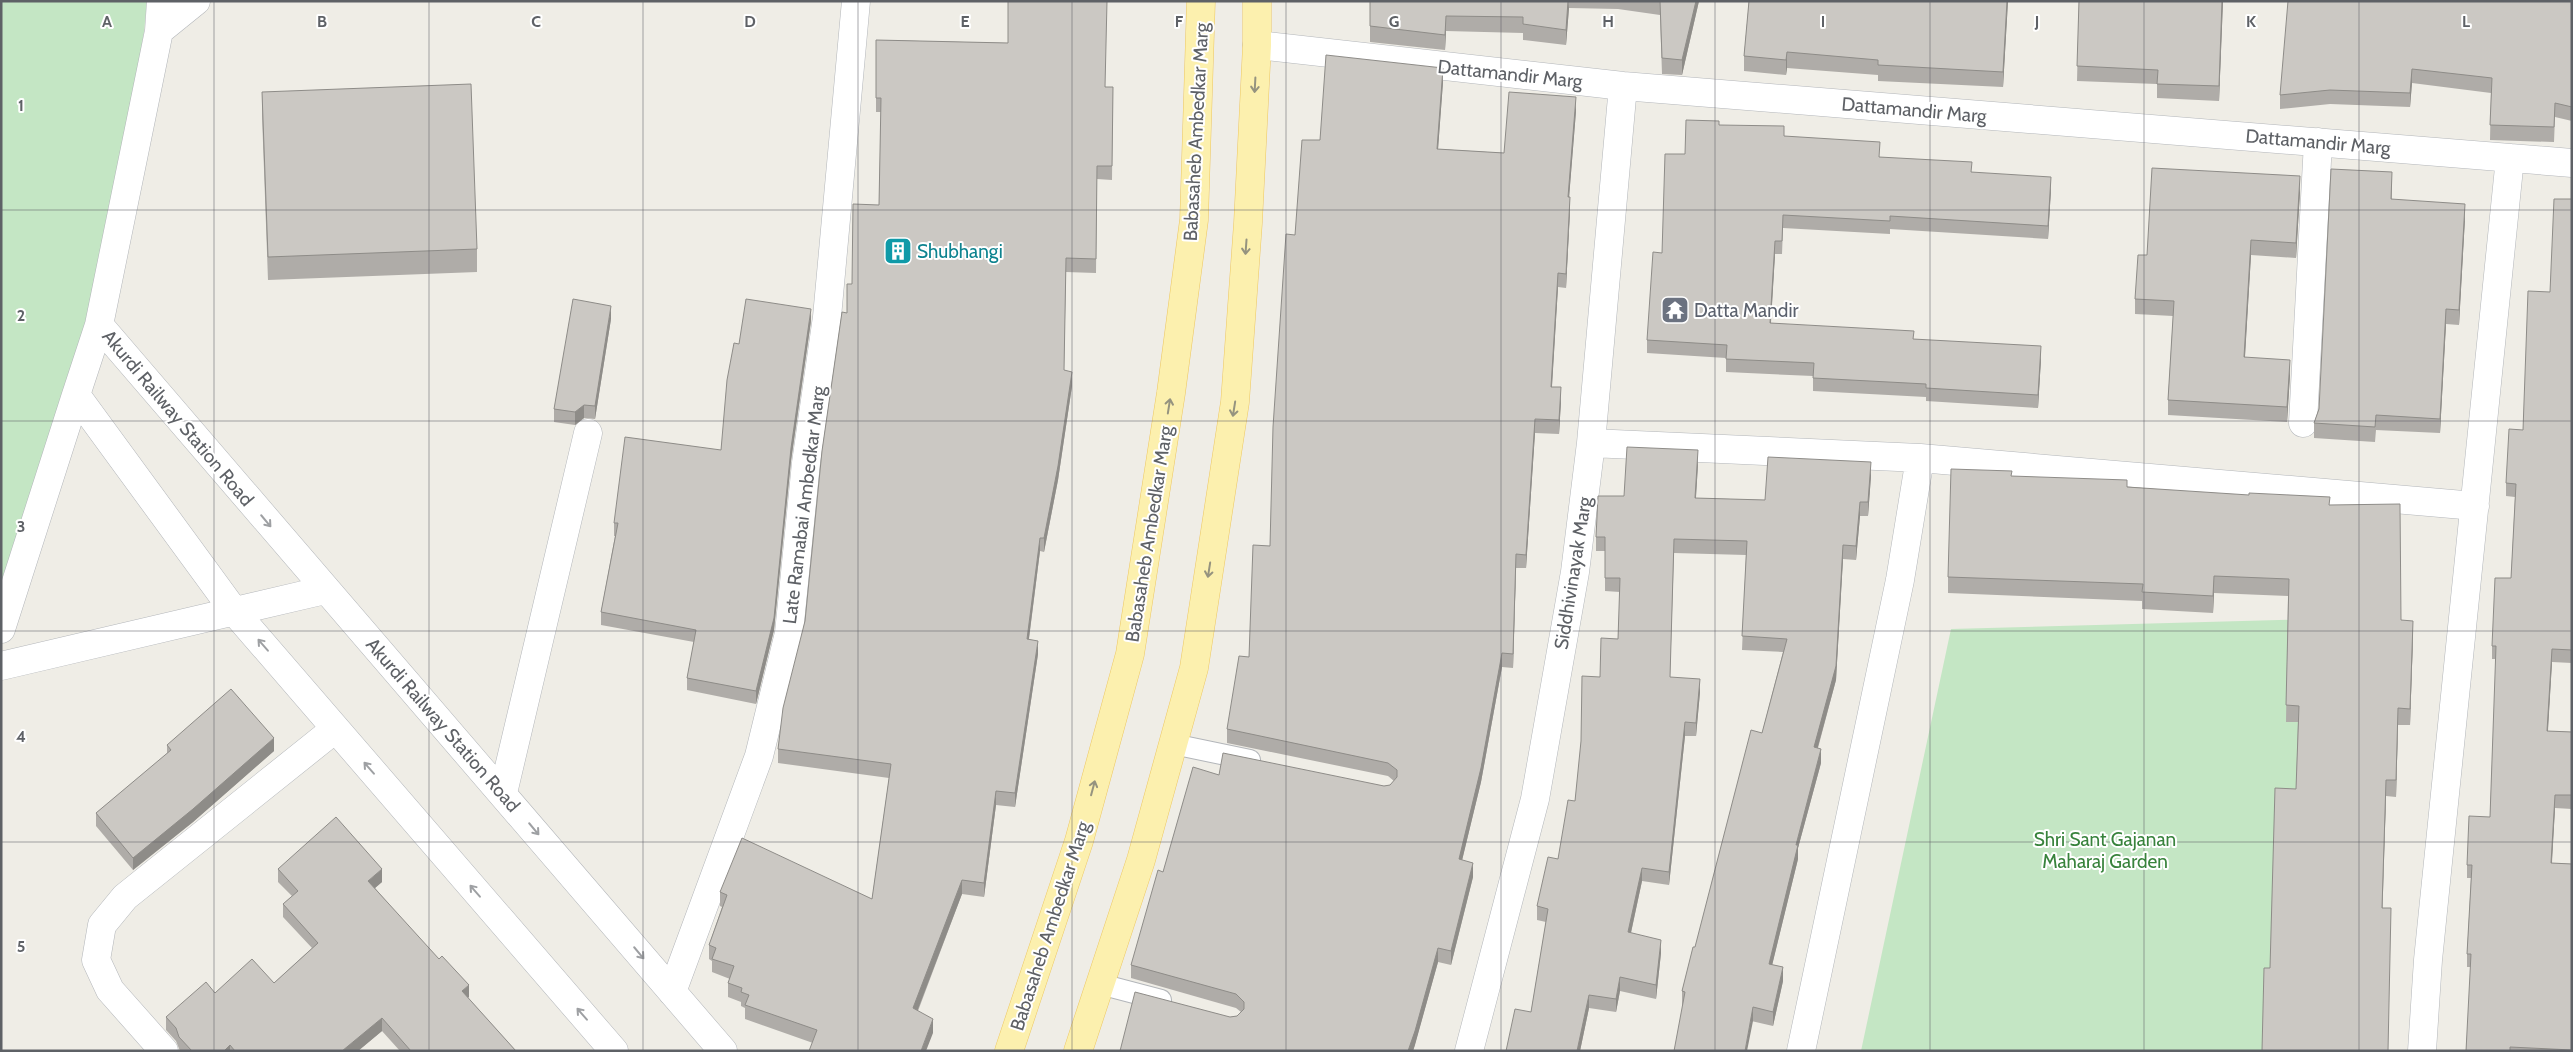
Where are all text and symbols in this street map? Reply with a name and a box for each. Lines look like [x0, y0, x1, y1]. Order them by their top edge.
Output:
text: A [102, 12, 112, 31]
text: B [317, 12, 327, 31]
text: C [531, 12, 541, 31]
text: D [744, 12, 756, 31]
text: E [960, 12, 970, 31]
text: F [1175, 12, 1184, 31]
text: G [1389, 12, 1399, 31]
text: H [1602, 12, 1614, 31]
text: I [1821, 12, 1825, 31]
text: J [2034, 12, 2039, 31]
text: K [2246, 12, 2256, 31]
text: L [2462, 12, 2470, 31]
street label: Babasaheb Ambedkar Marg [1179, 22, 1213, 242]
street label: Dattamandir Marg [1436, 55, 1584, 93]
one-way arrow [1250, 77, 1259, 93]
street label: Dattamandir Marg [1840, 92, 1988, 128]
text: 1 [18, 96, 24, 115]
street label: Dattamandir Marg [2244, 124, 2392, 160]
building icon: Shubhangi [883, 236, 913, 266]
one-way arrow [1241, 239, 1251, 255]
place label: Shubhangi [917, 240, 1003, 263]
temple icon: Datta Mandir [1660, 295, 1690, 325]
place label: Datta Mandir [1694, 299, 1798, 322]
text: 2 [17, 306, 25, 325]
street label: Akurdi Railway Station Road [97, 325, 259, 511]
street label: Late Ramabai Ambedkar Marg [778, 384, 830, 625]
one-way arrow [1164, 398, 1174, 414]
one-way arrow [1229, 401, 1239, 417]
street label: Babasaheb Ambedkar Marg [1121, 424, 1178, 644]
street label: Siddhivinayak Marg [1550, 494, 1597, 651]
one-way arrow [261, 515, 272, 528]
text: 3 [17, 517, 25, 536]
one-way arrow [1203, 561, 1213, 577]
street label: Akurdi Railway Station Road [361, 633, 525, 817]
one-way arrow [258, 639, 269, 652]
text: 4 [16, 727, 26, 746]
one-way arrow [364, 762, 375, 775]
one-way arrow [1089, 780, 1099, 796]
street label: Babasaheb Ambedkar Marg [1005, 818, 1095, 1034]
one-way arrow [528, 823, 539, 836]
park label: Shri Sant Gajanan Maharaj Garden [2034, 828, 2176, 873]
one-way arrow [470, 885, 481, 898]
text: 5 [17, 937, 25, 956]
one-way arrow [633, 946, 644, 959]
one-way arrow [576, 1007, 588, 1020]

